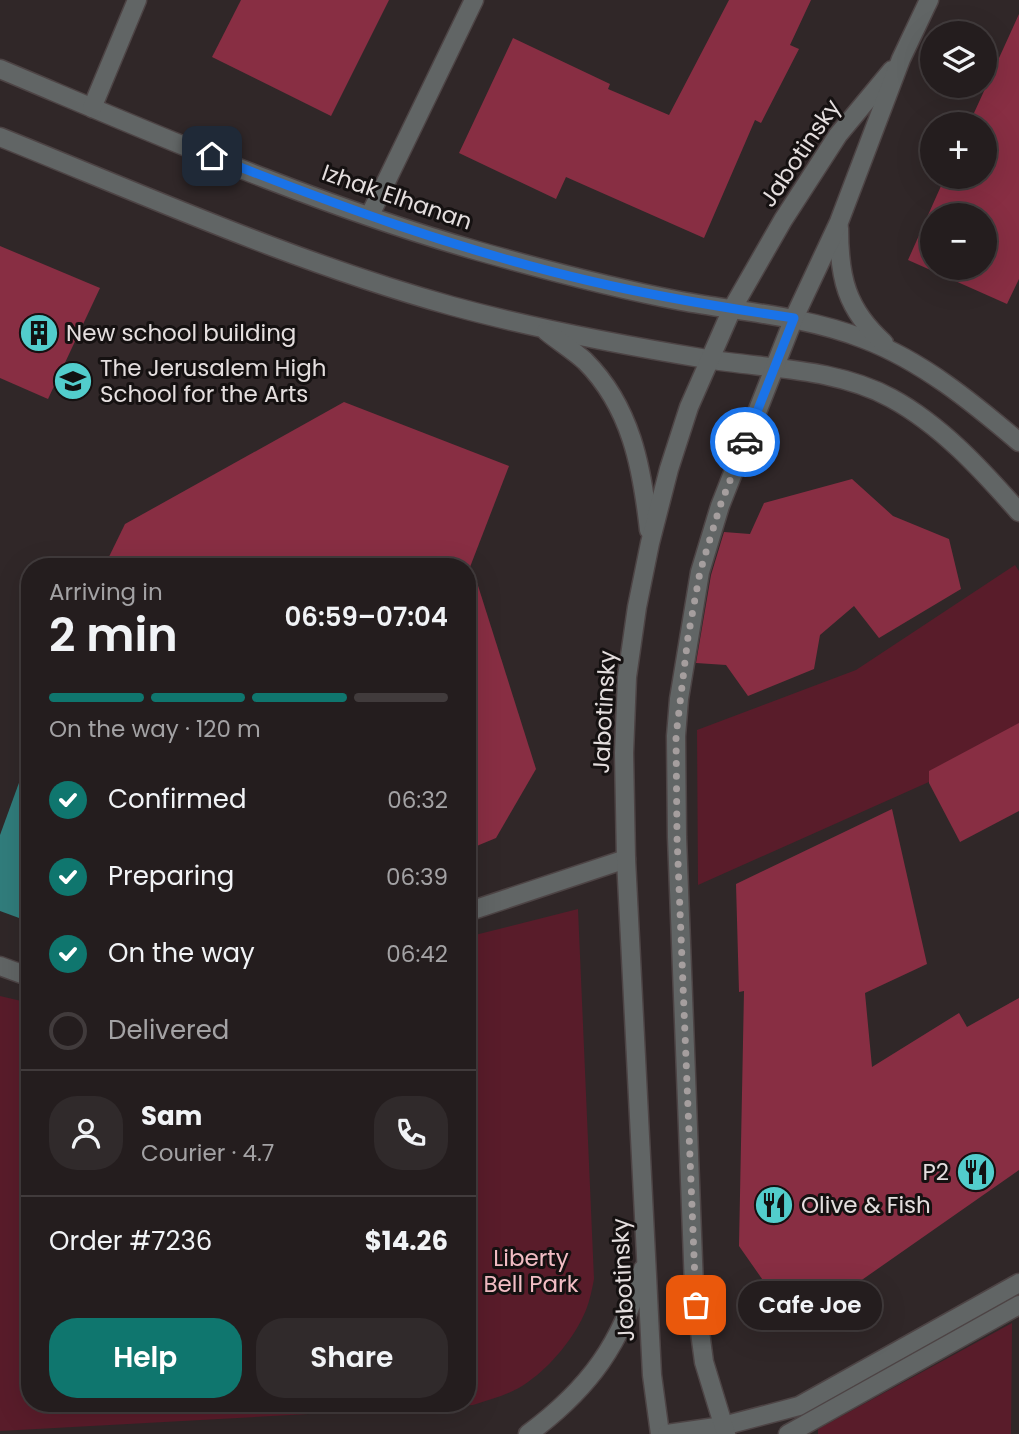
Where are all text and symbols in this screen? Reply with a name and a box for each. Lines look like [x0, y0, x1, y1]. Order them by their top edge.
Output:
map controls [920, 21, 997, 280]
button: layers [920, 21, 997, 98]
street label: Jabotinsky [752, 93, 848, 213]
button: + [920, 112, 997, 189]
pin [182, 126, 242, 186]
icon: home [193, 137, 231, 175]
street label: Izhak Elhanan [318, 156, 476, 238]
button: − [920, 203, 997, 280]
building icon: New school building [18, 312, 60, 354]
place label: New school building [66, 317, 296, 349]
place label: The Jerusalem High School for the Arts [100, 352, 326, 410]
school or university icon: The Jerusalem High School for the Arts [52, 360, 94, 402]
courier [710, 407, 780, 477]
icon: car [726, 423, 764, 461]
text: Arriving in [49, 576, 163, 608]
text: 06:59–07:04 [285, 599, 448, 635]
text: 2 min [49, 603, 178, 667]
street label: Jabotinsky [585, 649, 623, 775]
text: On the way · 120 m [49, 713, 261, 745]
icon: check [49, 781, 87, 819]
text: Confirmed [108, 781, 246, 817]
text: 06:32 [387, 784, 448, 816]
icon: check [49, 858, 87, 896]
text: Preparing [108, 858, 234, 894]
text: 06:39 [386, 861, 448, 893]
icon: check [49, 935, 87, 973]
text: On the way [108, 935, 255, 971]
text: 06:42 [386, 938, 448, 970]
text: Delivered [108, 1012, 229, 1048]
button: person [49, 1096, 123, 1170]
button: phone [374, 1096, 448, 1170]
text: Sam [141, 1098, 202, 1134]
text: Courier · 4.7 [141, 1137, 274, 1169]
restaurant icon: P2 [955, 1151, 997, 1193]
place label: P2 [922, 1156, 949, 1188]
restaurant icon: Olive & Fish [753, 1184, 795, 1226]
place label: Olive & Fish [801, 1189, 931, 1221]
street label: Jabotinsky [604, 1217, 642, 1343]
text: Order #7236 [49, 1223, 212, 1259]
text: $14.26 [365, 1223, 448, 1259]
park label: Liberty Bell Park [483, 1242, 579, 1300]
pin [666, 1275, 726, 1335]
callout: Cafe Joe [738, 1280, 882, 1330]
icon: bag [677, 1286, 715, 1324]
text: Cafe Joe [759, 1289, 861, 1321]
button: Help [49, 1318, 242, 1398]
button: Share [256, 1318, 448, 1398]

